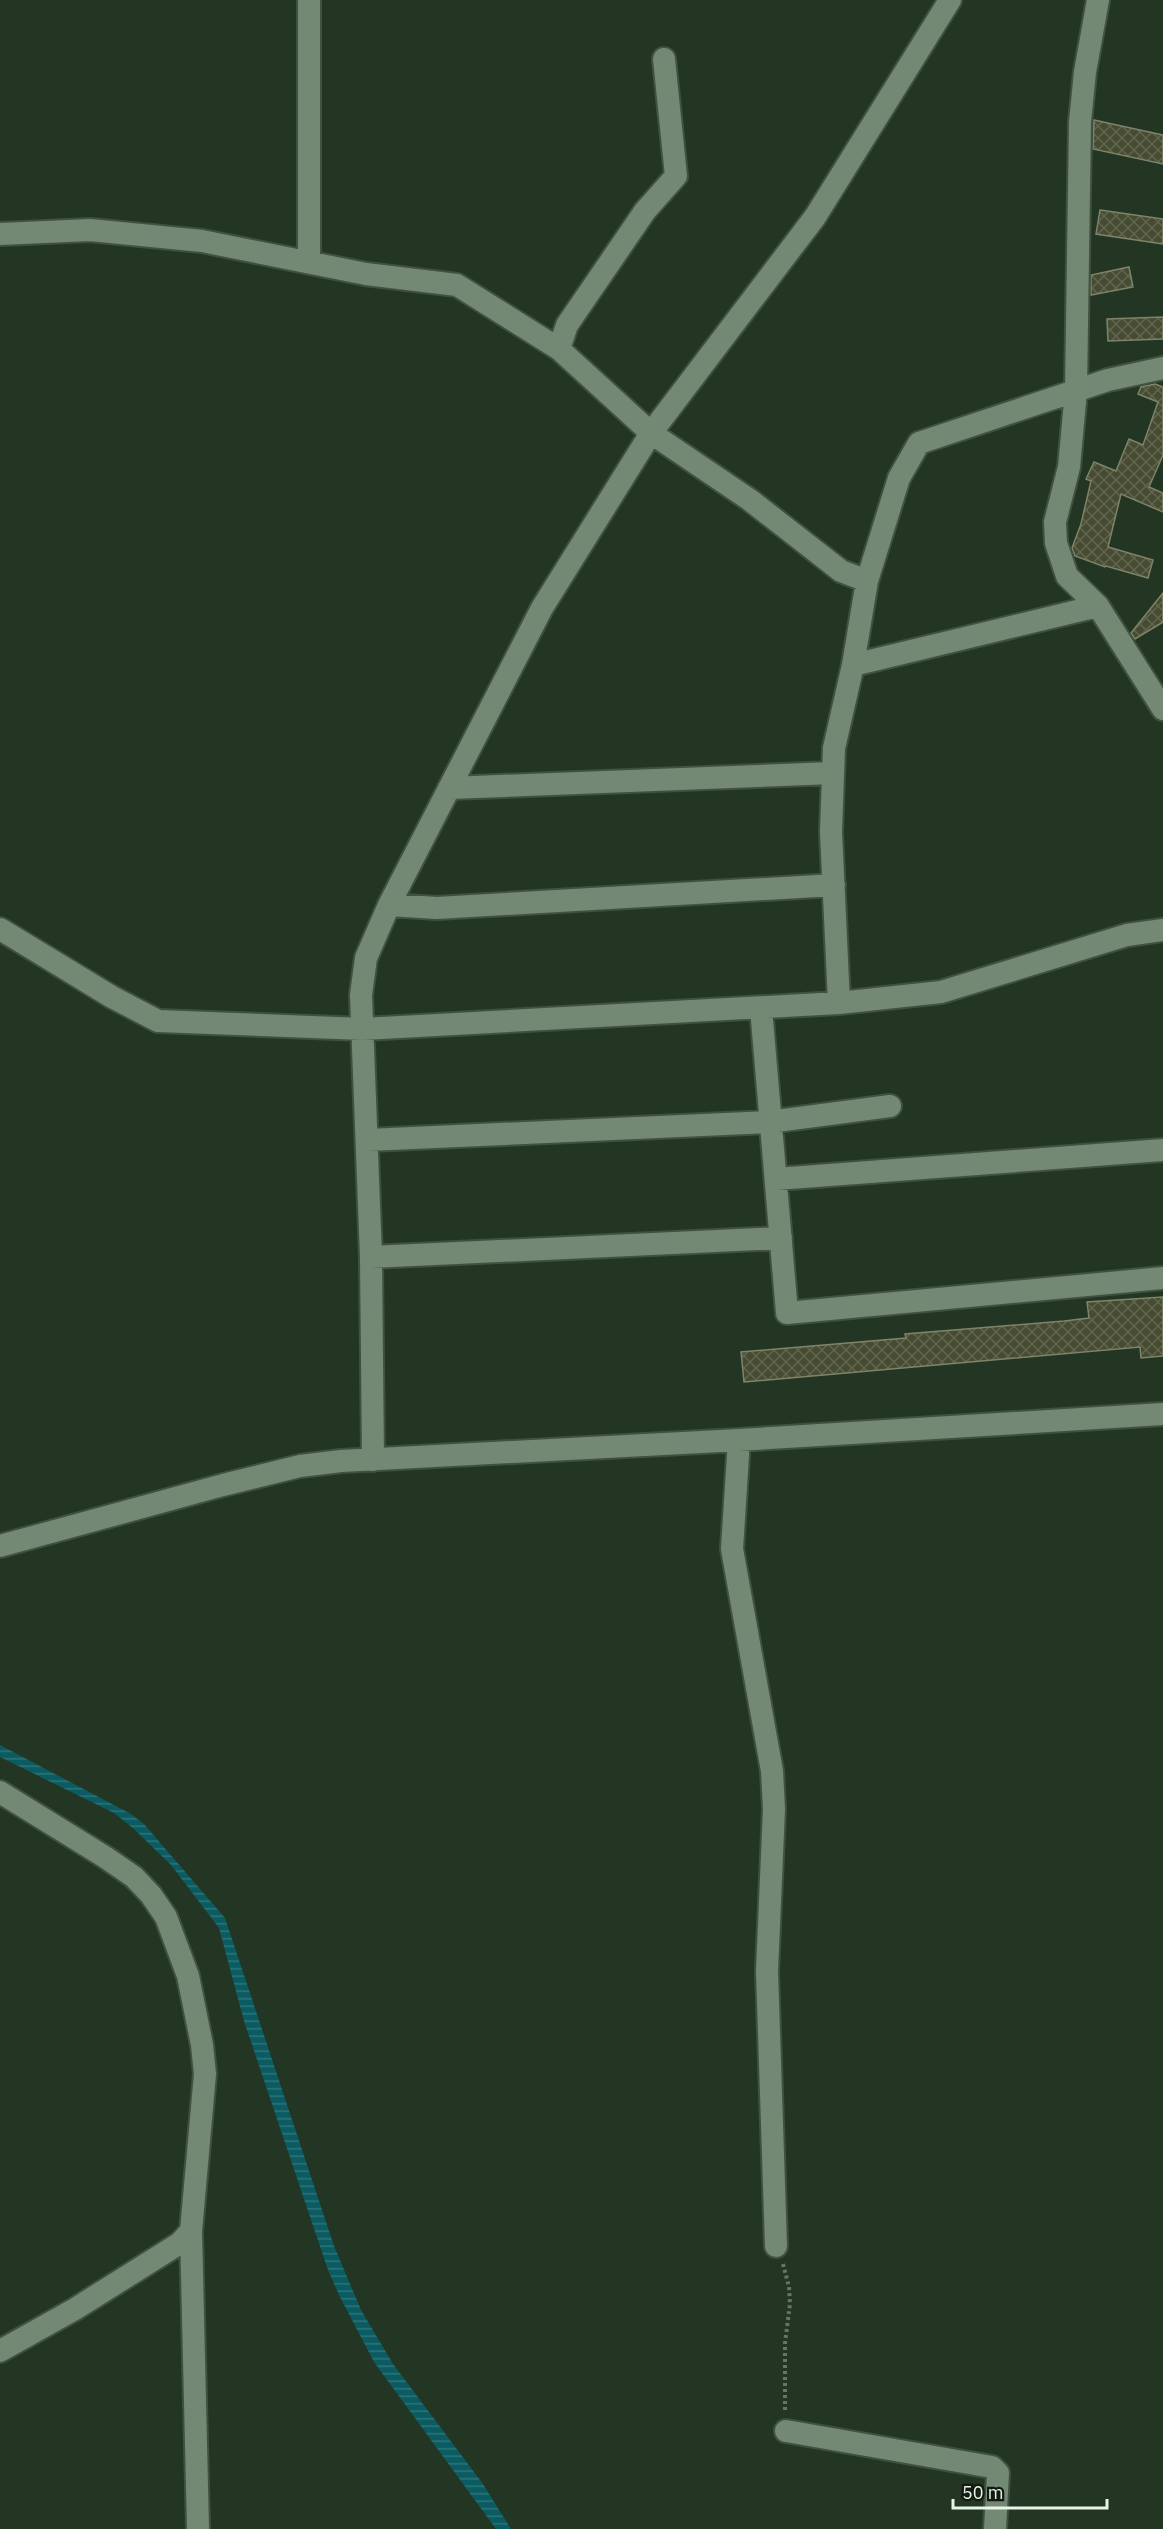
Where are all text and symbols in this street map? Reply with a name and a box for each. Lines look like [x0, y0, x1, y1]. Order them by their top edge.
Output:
scale bar [953, 2472, 1108, 2510]
text: 50 m [962, 2481, 1004, 2504]

